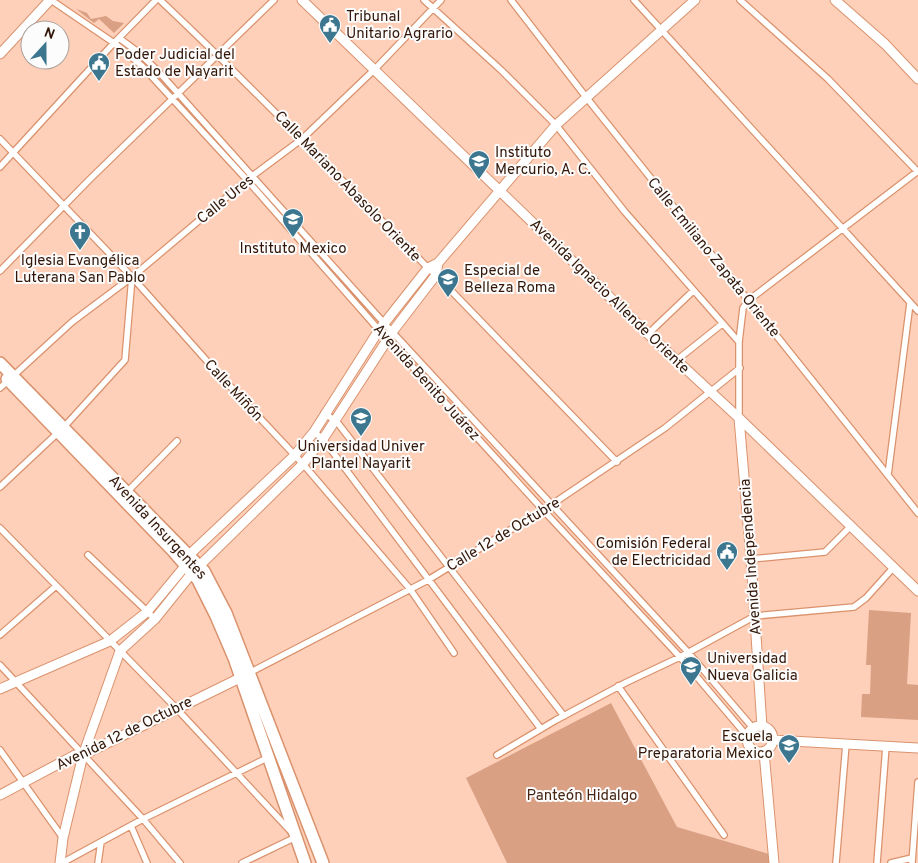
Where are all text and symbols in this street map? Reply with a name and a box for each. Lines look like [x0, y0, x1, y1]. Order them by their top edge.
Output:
place label: Tribunal Unitario Agrario [346, 8, 453, 44]
public building icon: Tribunal Unitario Agrario [318, 13, 342, 44]
north arrow [20, 20, 70, 70]
text: N [41, 25, 57, 44]
place label: Poder Judicial del Estado de Nayarit [115, 46, 235, 82]
public building icon: Poder Judicial del Estado de Nayarit [87, 51, 111, 82]
street label: Calle Mariano Abasolo Oriente [270, 108, 424, 267]
place label: Instituto Mercurio, A. C. [495, 144, 591, 180]
school or university icon: Instituto Mercurio, A. C. [467, 149, 491, 180]
street label: Calle Ures [194, 171, 258, 229]
street label: Calle Emiliano Zapata Oriente [642, 174, 783, 342]
school or university icon: Instituto Mexico [281, 207, 305, 238]
street label: Avenida Ignacio Allende Oriente [525, 216, 693, 379]
church icon: Iglesia Evangélica Luterana San Pablo [68, 220, 92, 251]
place label: Instituto Mexico [239, 240, 347, 259]
place label: Iglesia Evangélica Luterana San Pablo [15, 252, 145, 288]
place label: Especial de Belleza Roma [464, 262, 555, 298]
school or university icon: Especial de Belleza Roma [436, 267, 460, 298]
street label: Avenida Benito Juárez [368, 321, 483, 445]
street label: Calle Miñón [199, 356, 267, 426]
school or university icon: Universidad Univer Plantel Nayarit [349, 406, 373, 437]
place label: Universidad Univer Plantel Nayarit [297, 438, 425, 474]
street label: Avenida Insurgentes [104, 472, 210, 584]
street label: Avenida Independencia [737, 478, 766, 636]
street label: Calle 12 de Octubre [444, 494, 564, 577]
place label: Comisión Federal de Electricidad [596, 535, 711, 571]
public building icon: Comisión Federal de Electricidad [715, 540, 739, 571]
place label: Universidad Nueva Galicia [707, 650, 798, 686]
school or university icon: Universidad Nueva Galicia [679, 655, 703, 686]
street label: Avenida 12 de Octubre [53, 693, 196, 776]
place label: Escuela Preparatoria Mexico [638, 728, 773, 764]
school or university icon: Escuela Preparatoria Mexico [777, 733, 801, 764]
park label: Panteón Hidalgo [527, 787, 637, 806]

